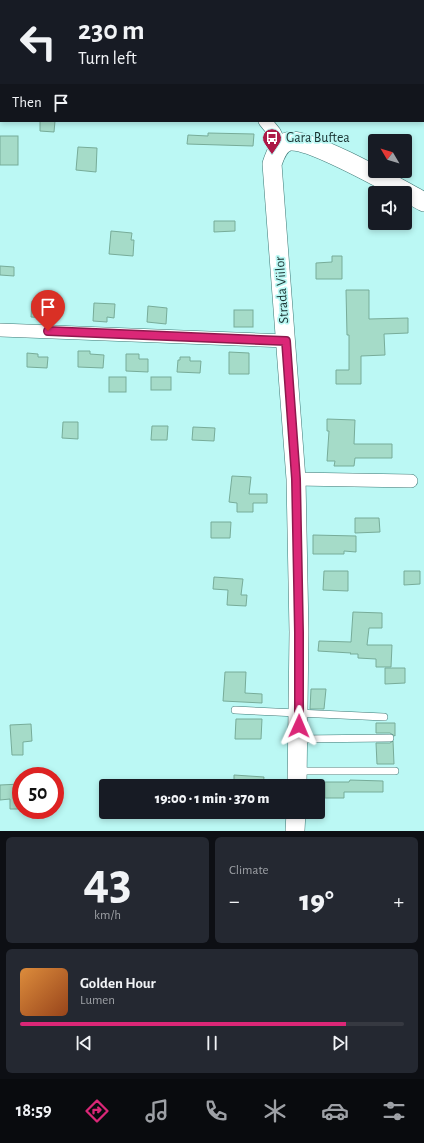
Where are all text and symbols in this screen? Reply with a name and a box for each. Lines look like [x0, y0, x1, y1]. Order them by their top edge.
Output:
icon: left [12, 16, 64, 68]
text: 230 m [78, 17, 145, 45]
text: Turn left [78, 50, 137, 68]
icon: arrive [50, 92, 72, 114]
text: Then [12, 95, 42, 110]
bus stop icon: Gara Buftea [261, 127, 283, 155]
place label: Gara Buftea [286, 131, 350, 145]
north arrow [368, 134, 412, 178]
map controls [368, 134, 412, 230]
button: sound [368, 186, 412, 230]
street label: Strada Viilor [273, 255, 291, 324]
pin [31, 290, 65, 331]
icon: arrive [37, 296, 59, 318]
position arrow [278, 705, 320, 747]
speed limit sign: 50 [12, 767, 64, 819]
text: 19:00 · 1 min · 370 m [155, 791, 269, 806]
text: 43 [83, 856, 132, 908]
text: Climate [229, 864, 268, 877]
text: 19° [299, 886, 334, 916]
text: − [229, 890, 240, 912]
text: + [393, 890, 404, 912]
text: km/h [94, 909, 121, 922]
text: Golden Hour [80, 976, 156, 991]
text: Lumen [80, 994, 115, 1007]
icon: previous [73, 1032, 95, 1054]
icon: pause [201, 1032, 223, 1054]
icon: next [329, 1032, 351, 1054]
icon: directions [83, 1097, 111, 1125]
icon: music [143, 1097, 171, 1125]
icon: phone [202, 1097, 230, 1125]
icon: climate [261, 1097, 289, 1125]
icon: car [321, 1097, 349, 1125]
icon: filters [380, 1097, 408, 1125]
text: 18:59 [16, 1102, 52, 1120]

